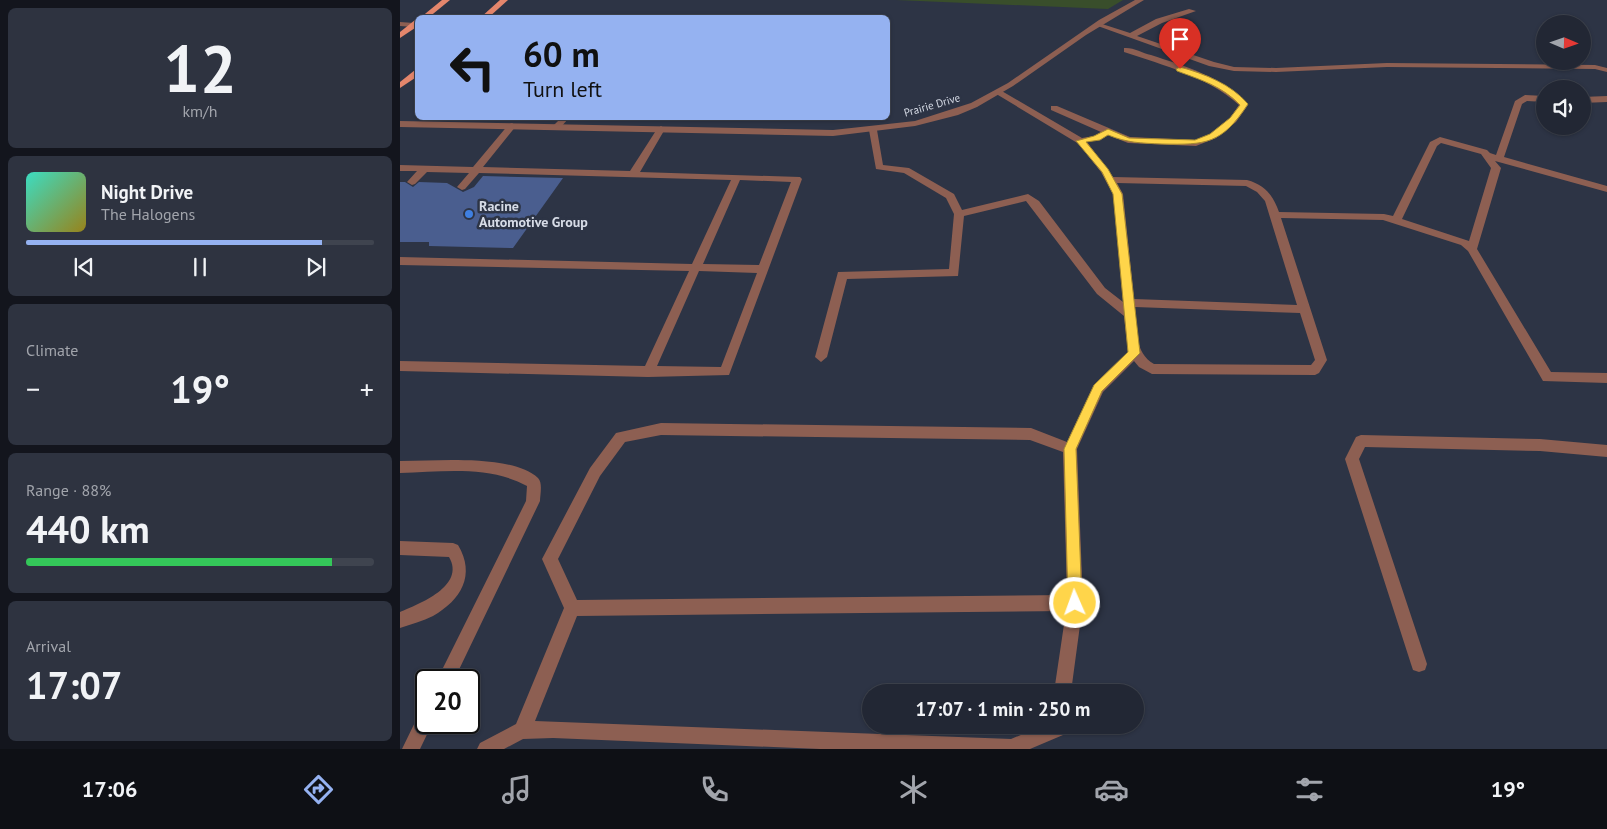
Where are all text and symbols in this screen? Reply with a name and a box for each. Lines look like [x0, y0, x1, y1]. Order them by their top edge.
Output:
north arrow [1536, 15, 1591, 70]
map controls [1536, 15, 1591, 135]
pin [1159, 18, 1201, 69]
icon: arrive [1166, 25, 1194, 53]
text: 12 [163, 26, 237, 110]
text: 60 m [523, 31, 600, 77]
icon: left [440, 35, 505, 100]
text: Turn left [523, 75, 602, 103]
button: sound [1536, 80, 1591, 135]
street label: Prairie Drive [902, 90, 962, 120]
text: km/h [182, 101, 218, 121]
text: Night Drive [101, 180, 193, 204]
place label: Racine Automotive Group [479, 197, 588, 231]
text: The Halogens [101, 204, 195, 224]
marker: Racine Automotive Group [463, 208, 475, 220]
icon: previous [70, 253, 98, 281]
icon: pause [186, 253, 214, 281]
icon: next [302, 253, 330, 281]
text: Climate [26, 340, 78, 360]
text: 19° [170, 364, 230, 413]
text: − [26, 370, 40, 407]
text: + [360, 370, 374, 407]
text: Range · 88% [26, 480, 111, 500]
text: 440 km [26, 504, 150, 553]
position arrow [1048, 576, 1100, 628]
text: Arrival [26, 636, 71, 656]
text: 17:07 [26, 660, 122, 709]
speed limit sign: 20 [415, 669, 480, 734]
text: 17:07 · 1 min · 250 m [916, 697, 1090, 721]
icon: directions [301, 772, 336, 807]
icon: music [499, 772, 534, 807]
icon: phone [697, 772, 732, 807]
icon: climate [896, 772, 931, 807]
icon: car [1094, 772, 1129, 807]
icon: filters [1292, 772, 1327, 807]
text: 17:06 [82, 775, 137, 803]
text: 19° [1491, 775, 1525, 803]

